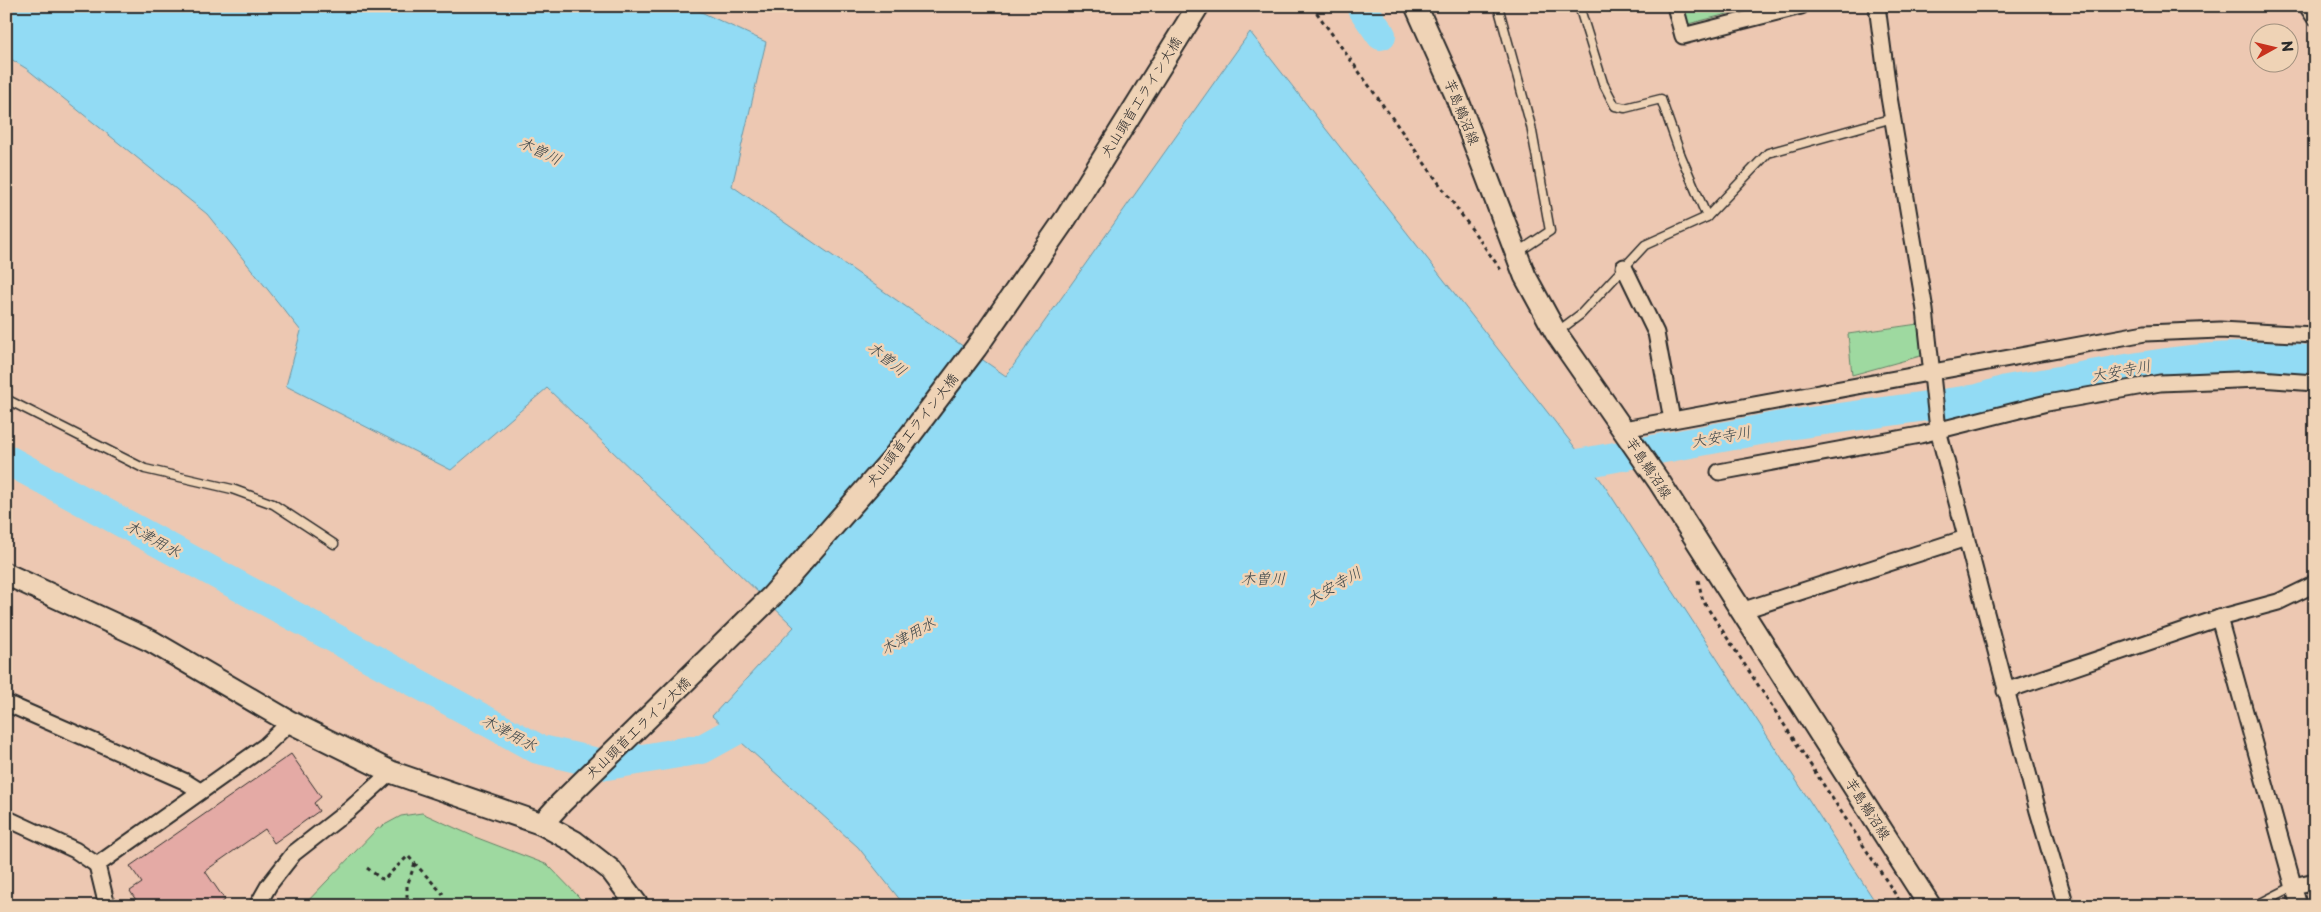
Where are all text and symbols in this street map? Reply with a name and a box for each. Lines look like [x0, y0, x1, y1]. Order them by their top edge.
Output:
north arrow [2248, 22, 2298, 72]
street label: 犬山頭首工ライン大橋 [1095, 32, 1186, 161]
text: N [2276, 39, 2299, 53]
street label: 芋島鵜沼線 [1440, 75, 1485, 148]
water label: 木曽川 [515, 129, 566, 170]
water label: 木曽川 [863, 335, 913, 381]
water label: 大安寺川 [2089, 353, 2152, 386]
street label: 犬山頭首工ライン大橋 [860, 368, 963, 491]
water label: 大安寺川 [1689, 419, 1752, 452]
street label: 芋島鵜沼線 [1621, 433, 1678, 503]
water label: 木津用水 [122, 513, 186, 562]
water label: 大安寺川 [1301, 560, 1365, 609]
water label: 木曽川 [1240, 566, 1286, 589]
water label: 木津用水 [875, 610, 939, 659]
street label: 犬山頭首工ライン大橋 [580, 672, 695, 784]
water label: 木津用水 [478, 707, 542, 756]
street label: 芋島鵜沼線 [1841, 774, 1896, 844]

